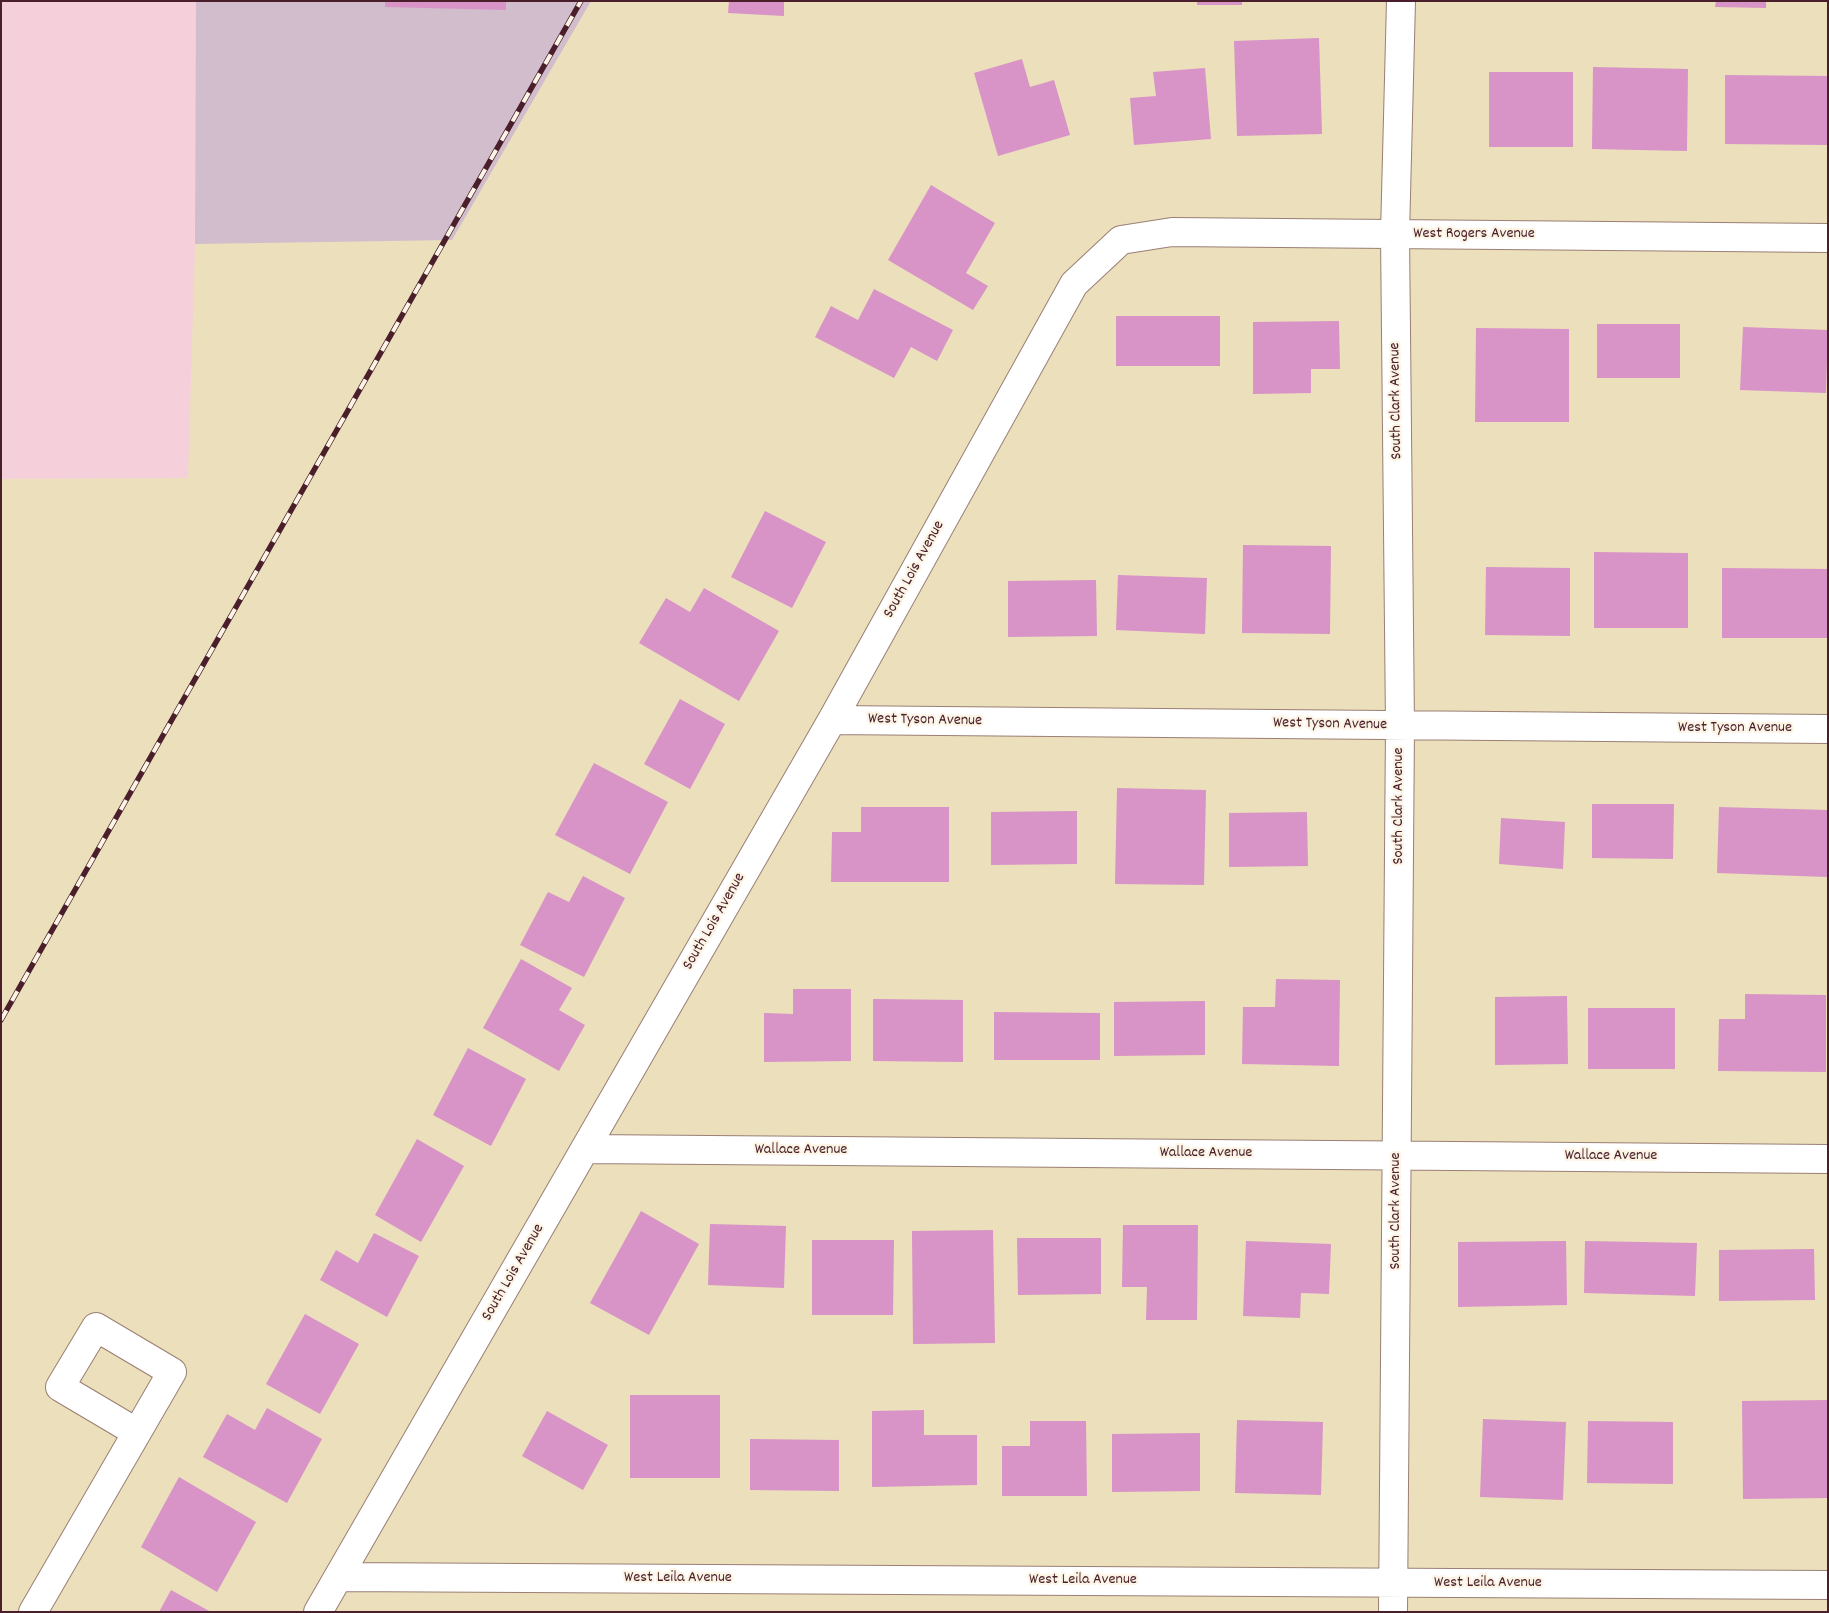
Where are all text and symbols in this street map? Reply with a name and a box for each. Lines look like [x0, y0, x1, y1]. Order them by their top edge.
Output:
street label: West Rogers Avenue [1413, 225, 1535, 245]
street label: South Clark Avenue [1386, 342, 1408, 460]
street label: South Lois Avenue [880, 518, 950, 622]
street label: West Tyson Avenue [868, 710, 982, 732]
street label: West Tyson Avenue [1273, 714, 1387, 736]
street label: West Tyson Avenue [1678, 719, 1792, 739]
street label: South Clark Avenue [1390, 747, 1410, 865]
street label: South Lois Avenue [680, 870, 750, 974]
street label: Wallace Avenue [755, 1141, 847, 1161]
street label: Wallace Avenue [1160, 1144, 1252, 1164]
street label: Wallace Avenue [1565, 1147, 1657, 1167]
street label: South Clark Avenue [1387, 1152, 1407, 1270]
street label: South Lois Avenue [479, 1221, 549, 1325]
street label: West Leila Avenue [624, 1569, 732, 1589]
street label: West Leila Avenue [1029, 1571, 1137, 1591]
street label: West Leila Avenue [1434, 1574, 1542, 1594]

